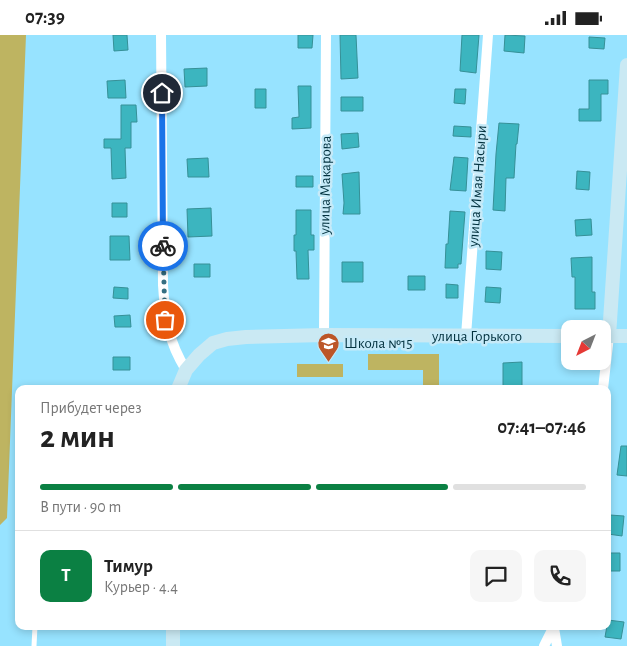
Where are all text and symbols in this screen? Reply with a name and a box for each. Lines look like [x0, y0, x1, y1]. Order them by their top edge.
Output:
text: 07:39 [25, 8, 65, 27]
pin [141, 72, 183, 114]
icon: home [148, 79, 176, 107]
street label: улица Имая Насыри [466, 125, 489, 248]
street label: улица Макарова [317, 135, 334, 236]
courier [138, 221, 188, 271]
icon: bike [149, 232, 177, 260]
pin [144, 299, 186, 341]
icon: bag [151, 306, 179, 334]
north arrow [561, 320, 611, 370]
map controls [561, 320, 611, 370]
street label: улица Горького [431, 329, 522, 344]
school or university icon: Школа №15 [316, 331, 340, 362]
place label: Школа №15 [344, 336, 412, 351]
text: Прибудет через [40, 400, 142, 416]
text: 07:41–07:46 [497, 418, 586, 437]
text: 2 мин [40, 421, 115, 453]
text: В пути · 90 m [40, 499, 121, 515]
button: chat [470, 550, 522, 602]
button: phone [534, 550, 586, 602]
text: Тимур [104, 557, 153, 576]
text: Т [61, 566, 71, 585]
text: Курьер · 4.4 [104, 579, 178, 595]

